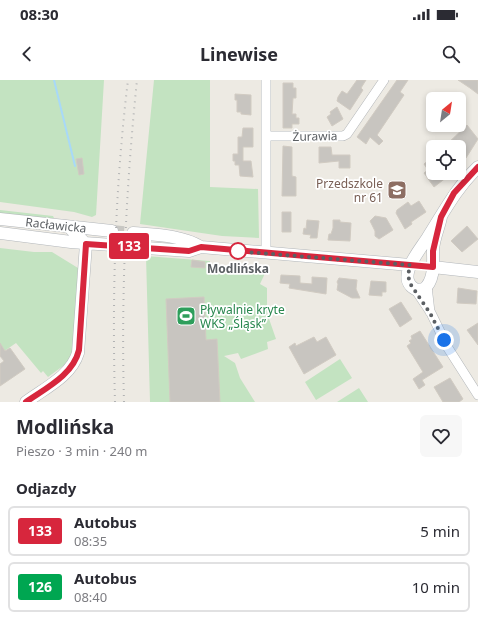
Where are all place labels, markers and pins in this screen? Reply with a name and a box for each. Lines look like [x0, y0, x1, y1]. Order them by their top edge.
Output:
place label: Przedszkole nr 61 [316, 175, 383, 206]
school or university icon: Przedszkole nr 61 [386, 179, 408, 201]
marker: Modlińska [229, 242, 247, 260]
place label: Modlińska [207, 260, 269, 277]
place label: Pływalnie kryte WKS „Śląsk” [200, 301, 285, 332]
sports icon: Pływalnie kryte WKS „Śląsk” [175, 305, 197, 327]

